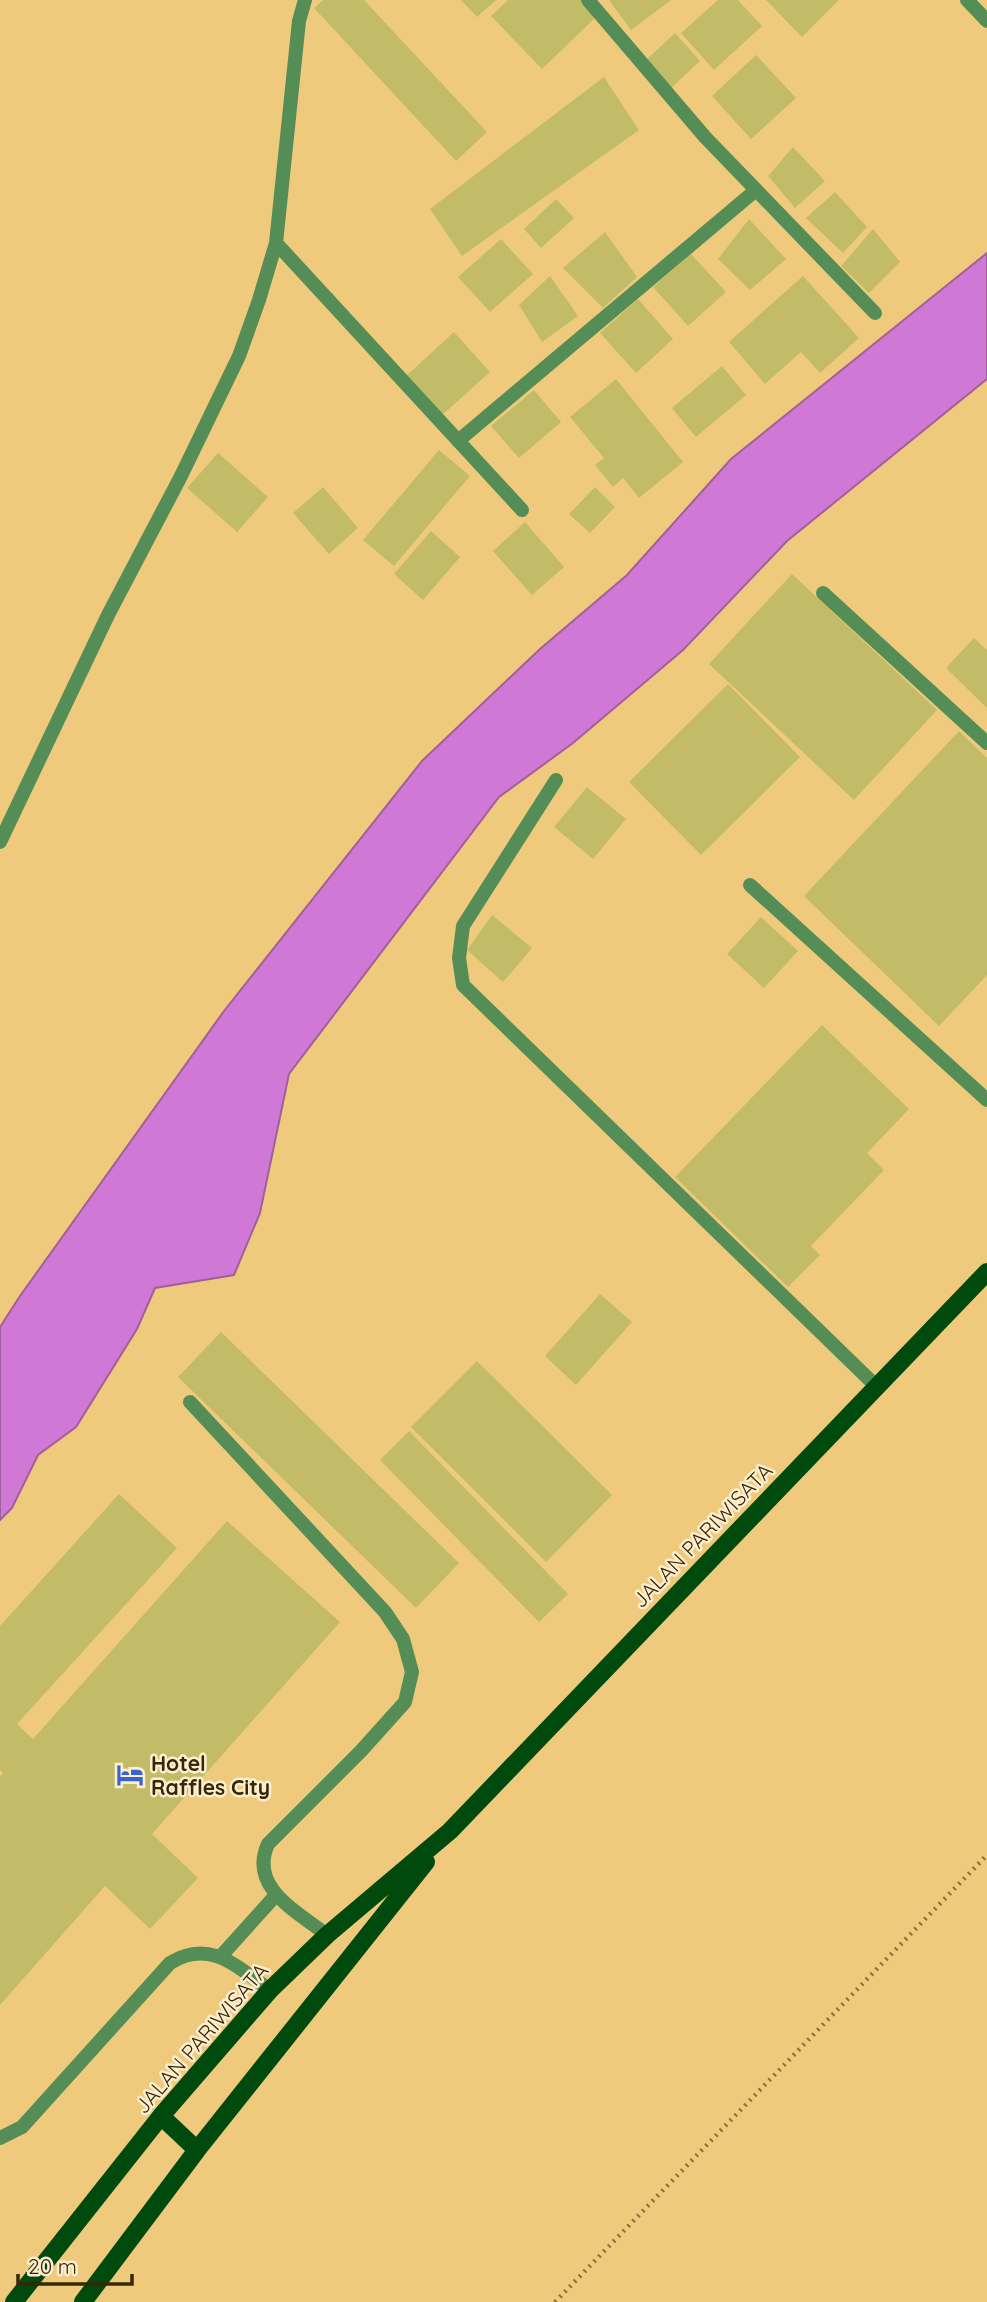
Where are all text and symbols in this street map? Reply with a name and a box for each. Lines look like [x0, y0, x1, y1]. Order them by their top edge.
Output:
street label: JALAN PARIWISATA [626, 1457, 778, 1613]
place label: Hotel Raffles City [151, 1750, 270, 1800]
hotel icon: Hotel Raffles City [115, 1760, 145, 1790]
street label: JALAN PARIWISATA [129, 1957, 273, 2119]
scale bar [18, 2242, 131, 2286]
text: 20 m [28, 2253, 77, 2279]

